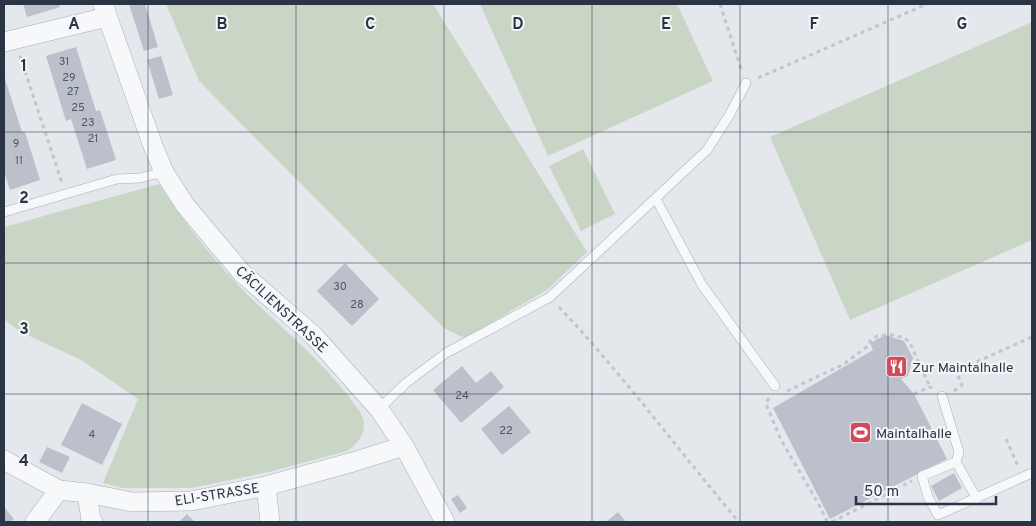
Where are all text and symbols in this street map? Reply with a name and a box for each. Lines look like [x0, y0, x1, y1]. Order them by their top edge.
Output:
text: A [68, 15, 80, 35]
text: B [216, 15, 228, 35]
text: C [365, 15, 375, 35]
text: D [512, 15, 524, 35]
text: E [661, 15, 671, 35]
text: F [809, 15, 819, 35]
text: G [957, 15, 967, 35]
house number: 31 [59, 55, 69, 69]
text: 1 [21, 57, 27, 77]
house number: 29 [62, 71, 76, 85]
house number: 27 [67, 85, 79, 99]
house number: 25 [71, 101, 85, 115]
house number: 23 [81, 116, 95, 130]
house number: 21 [88, 132, 98, 146]
house number: 9 [13, 137, 19, 151]
house number: 11 [15, 154, 23, 168]
text: 2 [19, 189, 29, 209]
street label: CÄCILIENSTRASSE [231, 262, 331, 357]
house number: 30 [333, 280, 347, 294]
house number: 28 [350, 298, 364, 312]
text: 3 [19, 320, 29, 340]
restaurant icon: Zur Maintalhalle [884, 355, 908, 379]
place label: Zur Maintalhalle [912, 360, 1014, 377]
house number: 24 [455, 389, 469, 403]
sports icon: Maintalhalle [848, 421, 872, 445]
house number: 22 [499, 424, 513, 438]
place label: Maintalhalle [876, 426, 952, 443]
house number: 4 [89, 428, 96, 442]
text: 4 [19, 452, 29, 472]
scale bar [856, 474, 996, 506]
street label: ELI-STRASSE [174, 480, 261, 511]
text: 50 m [864, 483, 899, 502]

